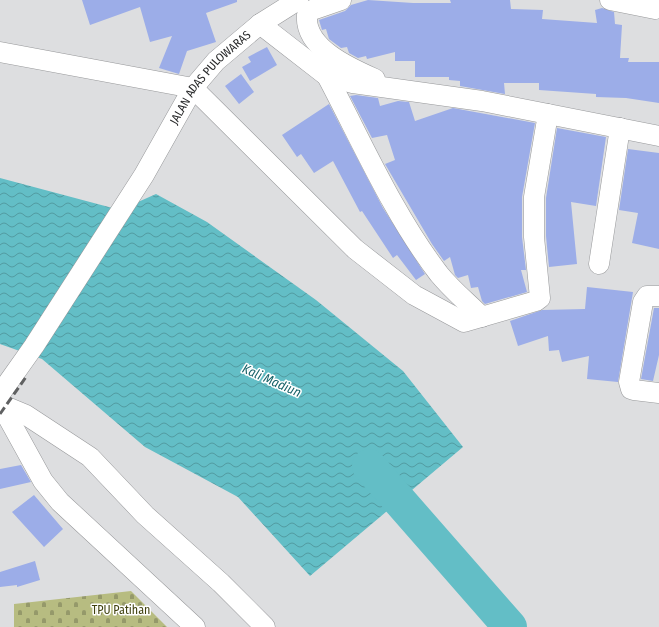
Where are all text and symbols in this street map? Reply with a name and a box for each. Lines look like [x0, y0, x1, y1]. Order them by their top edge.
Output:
street label: JALAN ADAS PULOWARAS [167, 28, 254, 127]
water label: Kali Madiun [240, 361, 304, 400]
park label: TPU Patihan [92, 603, 150, 617]

